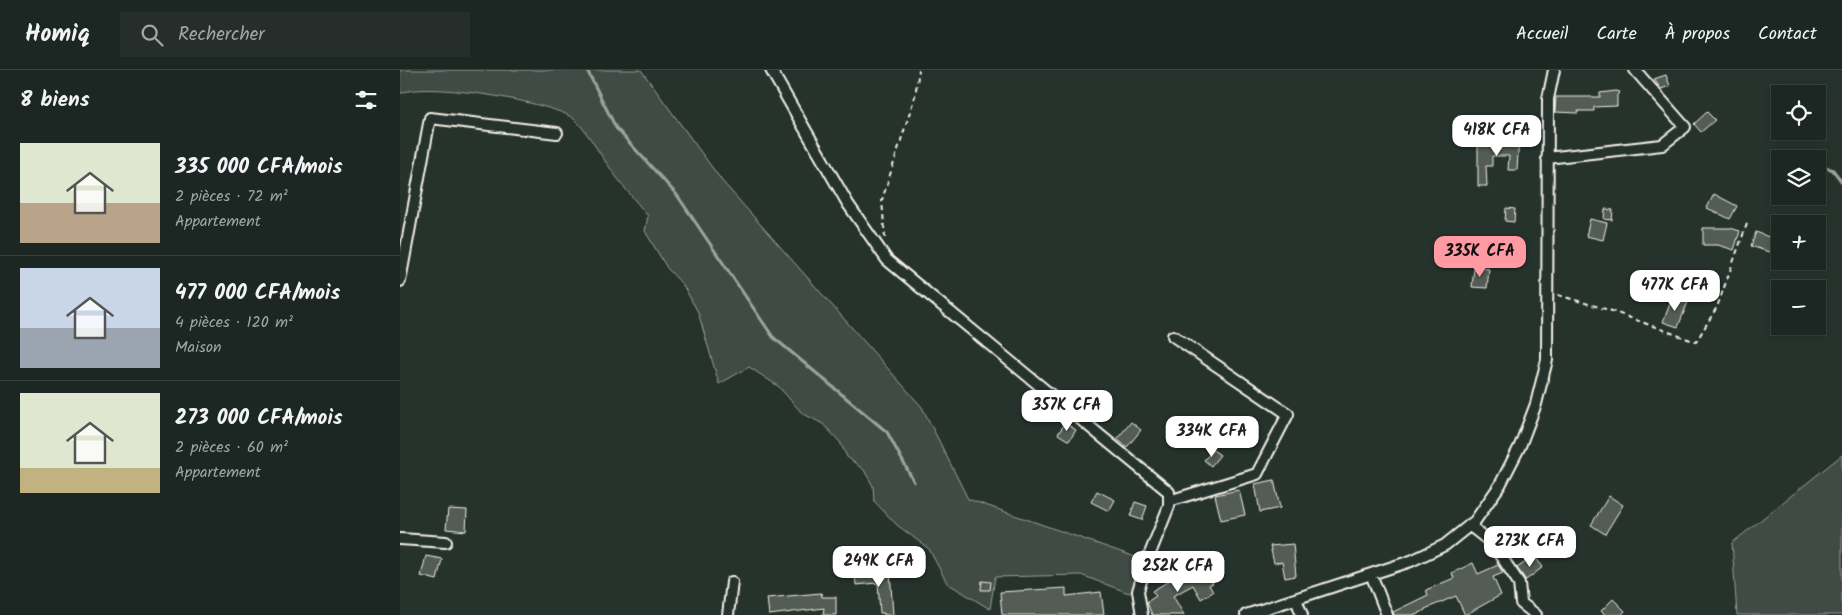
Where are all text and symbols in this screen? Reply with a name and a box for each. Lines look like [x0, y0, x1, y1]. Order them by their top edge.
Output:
search box [120, 12, 470, 57]
text: Homiq [25, 15, 90, 54]
text: Rechercher [178, 20, 265, 50]
text: Accueil [1516, 20, 1569, 49]
text: Carte [1597, 20, 1637, 49]
text: À propos [1665, 20, 1730, 49]
text: Contact [1758, 20, 1817, 49]
icon: search [138, 21, 166, 49]
text: 8 biens [20, 84, 90, 117]
map controls [1771, 85, 1826, 335]
button: locate [1771, 85, 1826, 140]
icon: filters [352, 86, 380, 114]
pin: 418K CFA [1445, 114, 1549, 157]
text: 418K CFA [1463, 118, 1531, 143]
button: layers [1771, 150, 1826, 205]
text: 335 000 CFA/mois [175, 151, 343, 184]
icon: home [60, 163, 120, 223]
text: 2 pièces · 72 m² [175, 184, 288, 209]
text: Appartement [175, 209, 261, 234]
button: + [1771, 215, 1826, 270]
pin: 335K CFA [1428, 236, 1532, 278]
text: 335K CFA [1445, 239, 1515, 264]
pin: 477K CFA [1623, 270, 1727, 312]
text: 477K CFA [1641, 273, 1709, 298]
text: 477 000 CFA/mois [175, 277, 340, 310]
button: − [1771, 280, 1826, 335]
icon: home [60, 288, 120, 348]
text: 4 pièces · 120 m² [175, 310, 293, 335]
text: Maison [175, 335, 222, 360]
pin: 357K CFA [1015, 390, 1119, 432]
text: 357K CFA [1033, 393, 1101, 418]
text: 273 000 CFA/mois [175, 402, 343, 435]
icon: home [60, 413, 120, 473]
pin: 334K CFA [1160, 416, 1264, 458]
text: 334K CFA [1177, 419, 1247, 444]
text: 2 pièces · 60 m² [175, 435, 288, 460]
text: Appartement [175, 460, 261, 485]
pin: 273K CFA [1478, 526, 1582, 568]
text: 273K CFA [1495, 529, 1565, 554]
pin: 249K CFA [827, 546, 931, 588]
text: 249K CFA [844, 549, 914, 574]
pin: 252K CFA [1126, 550, 1230, 593]
text: 252K CFA [1142, 554, 1214, 579]

